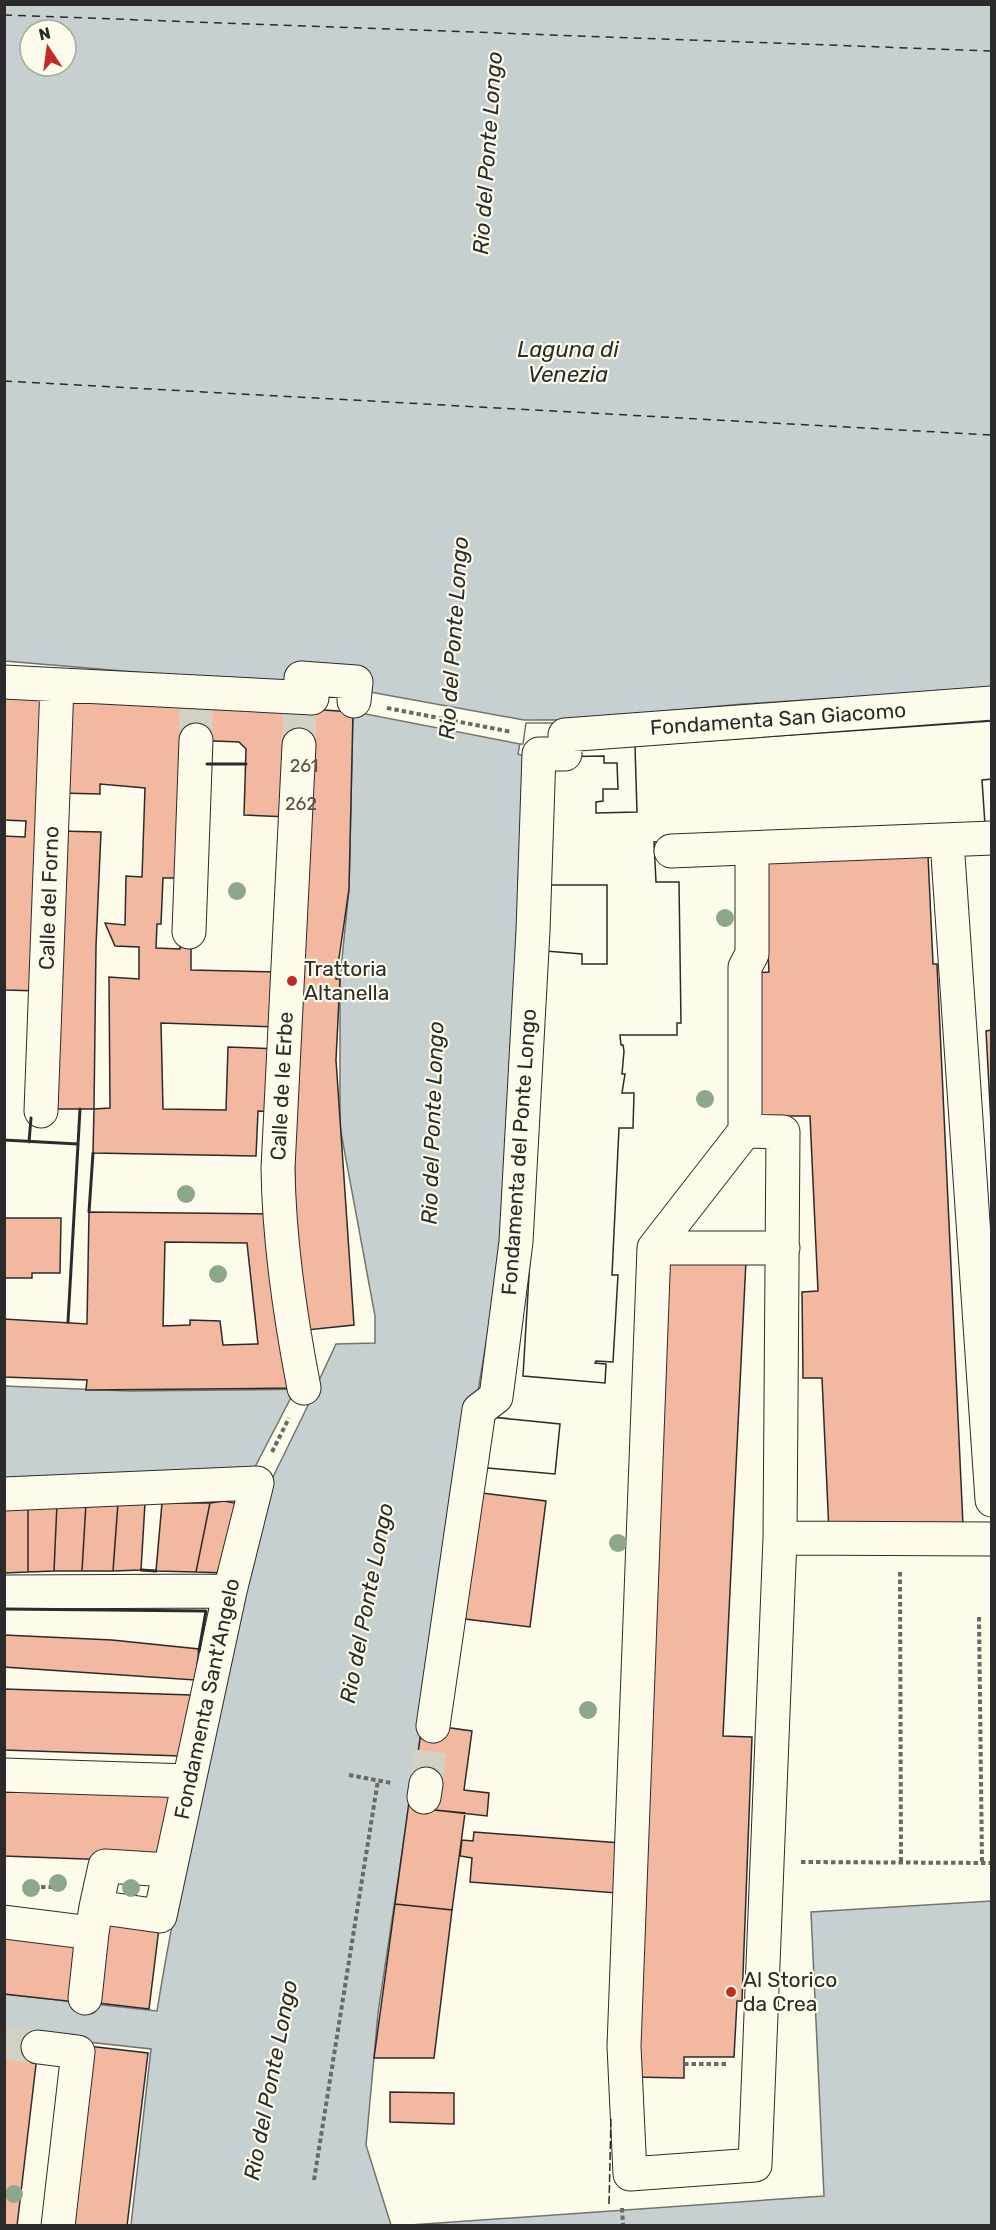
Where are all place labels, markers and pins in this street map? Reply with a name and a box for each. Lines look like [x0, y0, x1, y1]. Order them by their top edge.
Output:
place label: Trattoria Altanella [304, 956, 389, 1005]
marker: Trattoria Altanella [285, 974, 299, 988]
place label: Al Storico da Crea [743, 1967, 837, 2016]
marker: Al Storico da Crea [724, 1985, 738, 1999]

